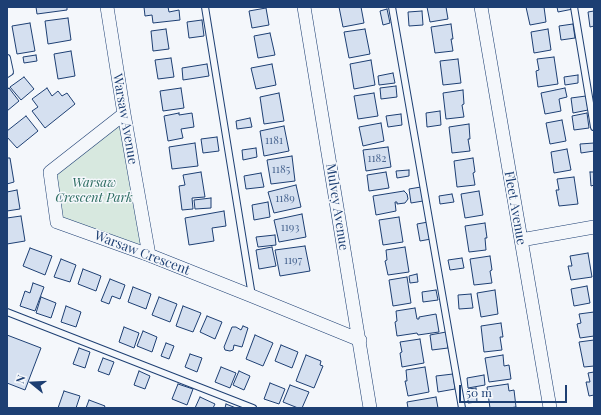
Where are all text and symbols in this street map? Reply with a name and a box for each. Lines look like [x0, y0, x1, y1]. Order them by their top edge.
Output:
street label: Warsaw Avenue [109, 72, 141, 166]
house number: 1181 [265, 134, 283, 148]
house number: 1182 [367, 152, 387, 166]
street label: Mulvey Avenue [322, 162, 352, 252]
house number: 1185 [272, 163, 290, 177]
street label: Fleet Avenue [501, 170, 529, 246]
park label: Warsaw Crescent Park [55, 175, 133, 206]
house number: 1189 [275, 192, 295, 206]
house number: 1193 [281, 221, 299, 235]
street label: Warsaw Crescent [92, 228, 192, 278]
house number: 1197 [284, 254, 302, 268]
north arrow [12, 363, 52, 403]
text: N [12, 373, 28, 385]
scale bar [461, 377, 569, 403]
text: 50 m [466, 384, 492, 400]

